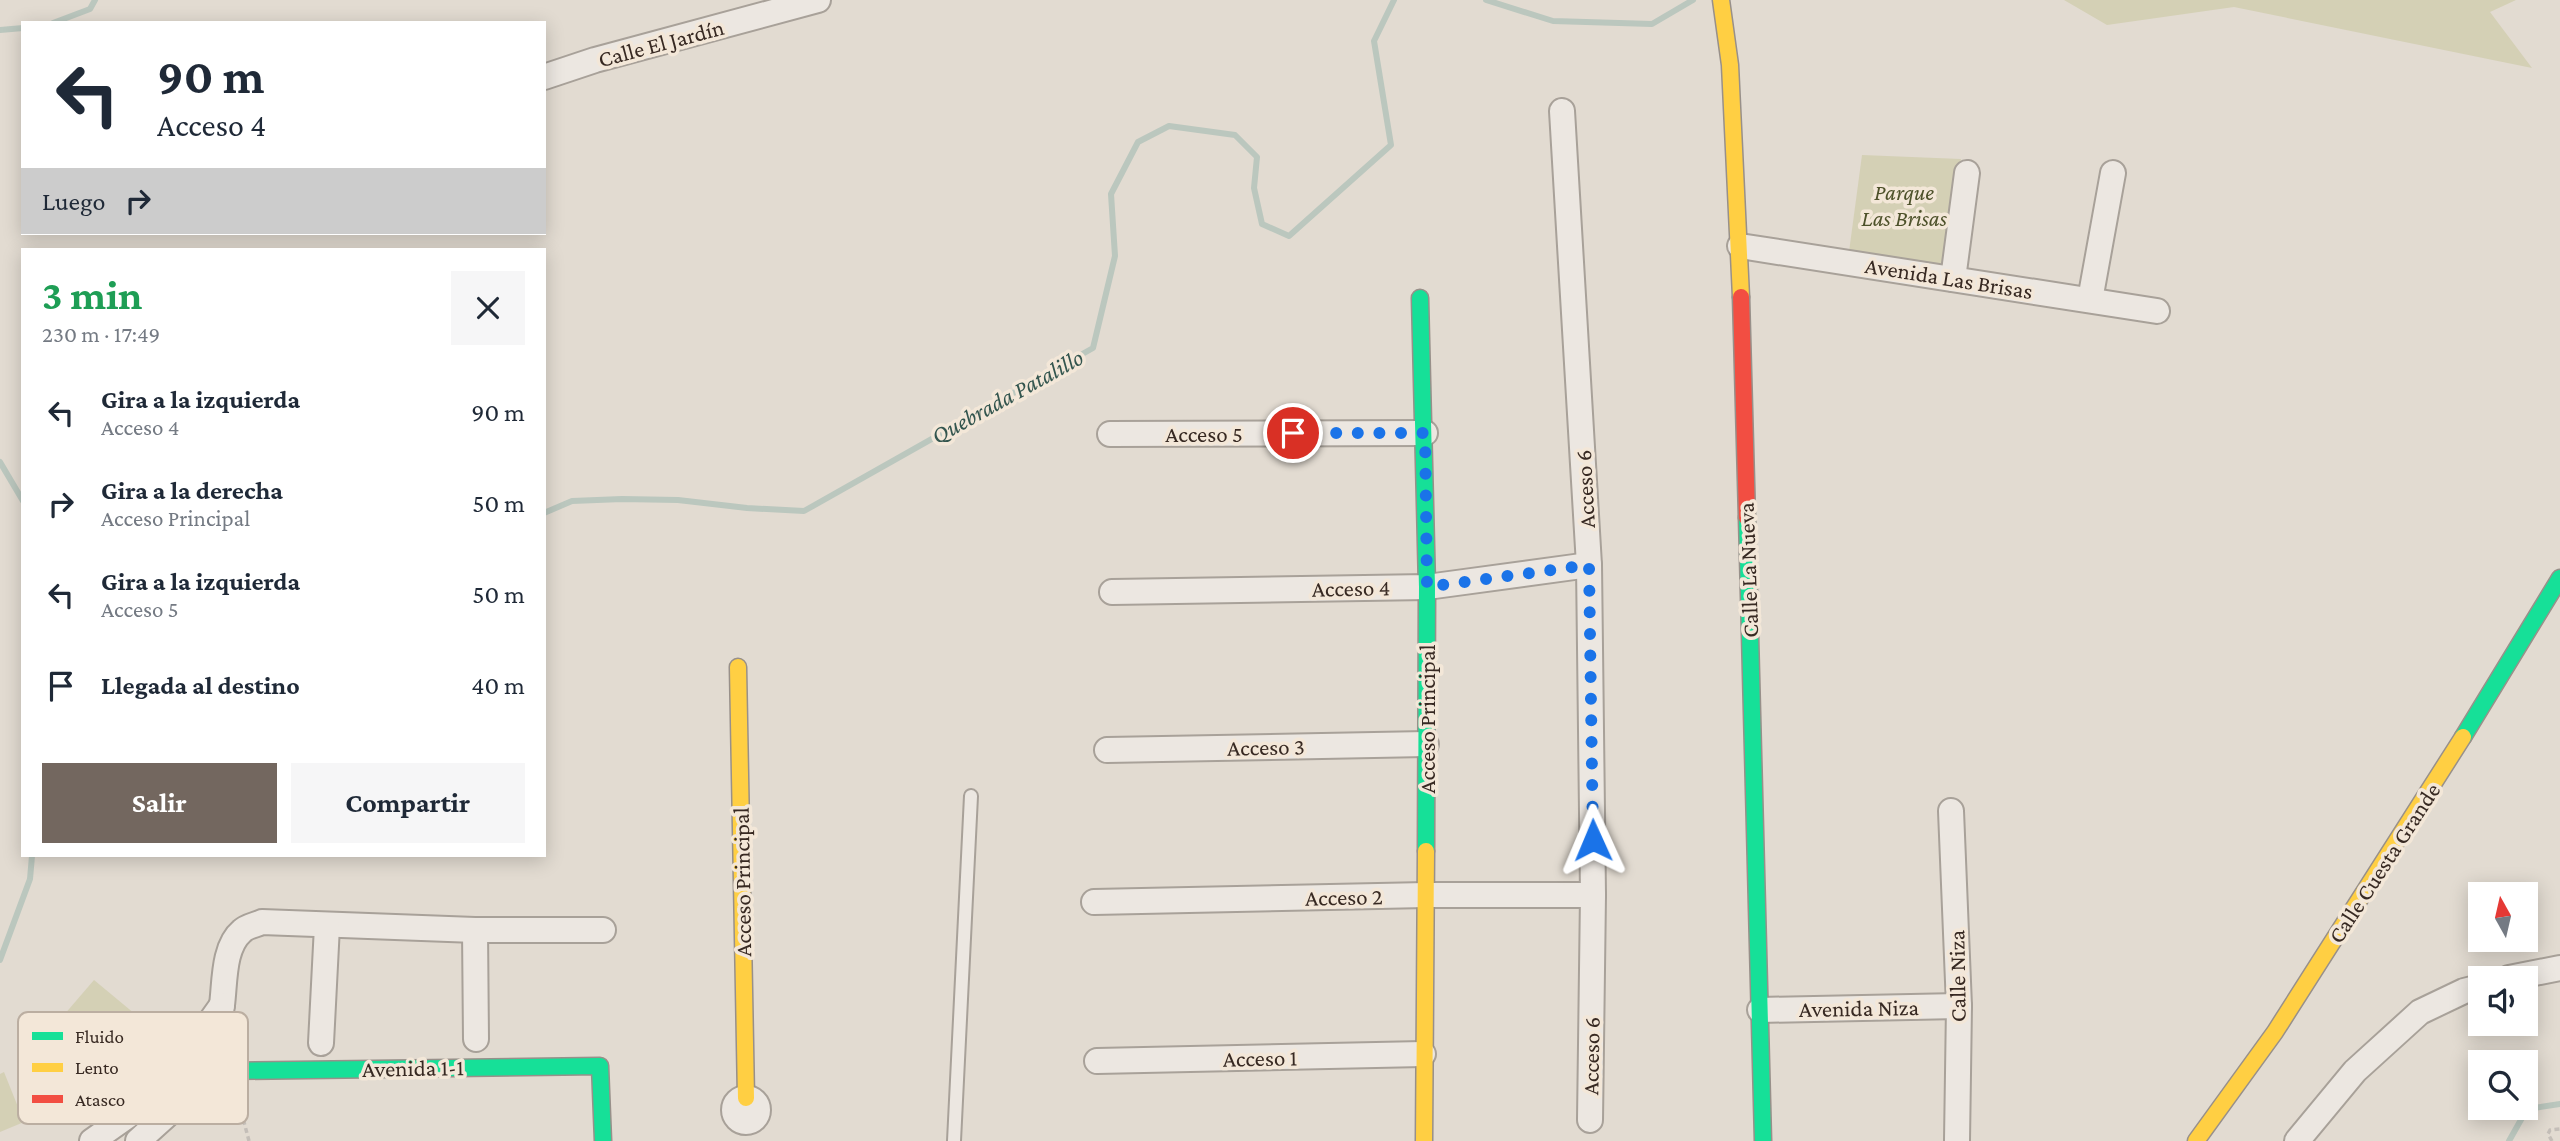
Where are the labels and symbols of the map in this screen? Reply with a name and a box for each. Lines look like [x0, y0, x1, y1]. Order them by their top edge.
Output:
street label: Calle El Jardín [595, 14, 727, 72]
park label: Parque Las Brisas [1861, 179, 1948, 231]
street label: Avenida Las Brisas [1863, 252, 2035, 304]
water label: Quebrada Patalillo [926, 343, 1088, 449]
pin [1263, 403, 1323, 463]
street label: Acceso 5 [1165, 421, 1243, 447]
street label: Acceso 6 [1570, 449, 1600, 529]
street label: Calle La Nueva [1733, 501, 1763, 638]
street label: Acceso 4 [1312, 574, 1390, 602]
street label: Acceso Principal [1414, 644, 1440, 794]
street label: Acceso 3 [1227, 733, 1305, 761]
street label: Calle Cuesta Grande [2323, 778, 2445, 948]
position arrow [1556, 803, 1630, 877]
street label: Acceso Principal [728, 807, 756, 957]
north arrow [2468, 882, 2538, 952]
street label: Acceso 2 [1305, 883, 1383, 911]
street label: Calle Niza [1943, 929, 1971, 1022]
street label: Avenida Niza [1799, 994, 1920, 1022]
legend [18, 1012, 248, 1124]
street label: Acceso 6 [1577, 1017, 1605, 1095]
text: Fluido [75, 1026, 124, 1047]
street label: Acceso 1 [1223, 1044, 1297, 1072]
street label: Avenida 1-1 [362, 1054, 464, 1082]
text: Lento [75, 1057, 119, 1078]
text: Atasco [75, 1089, 125, 1110]

